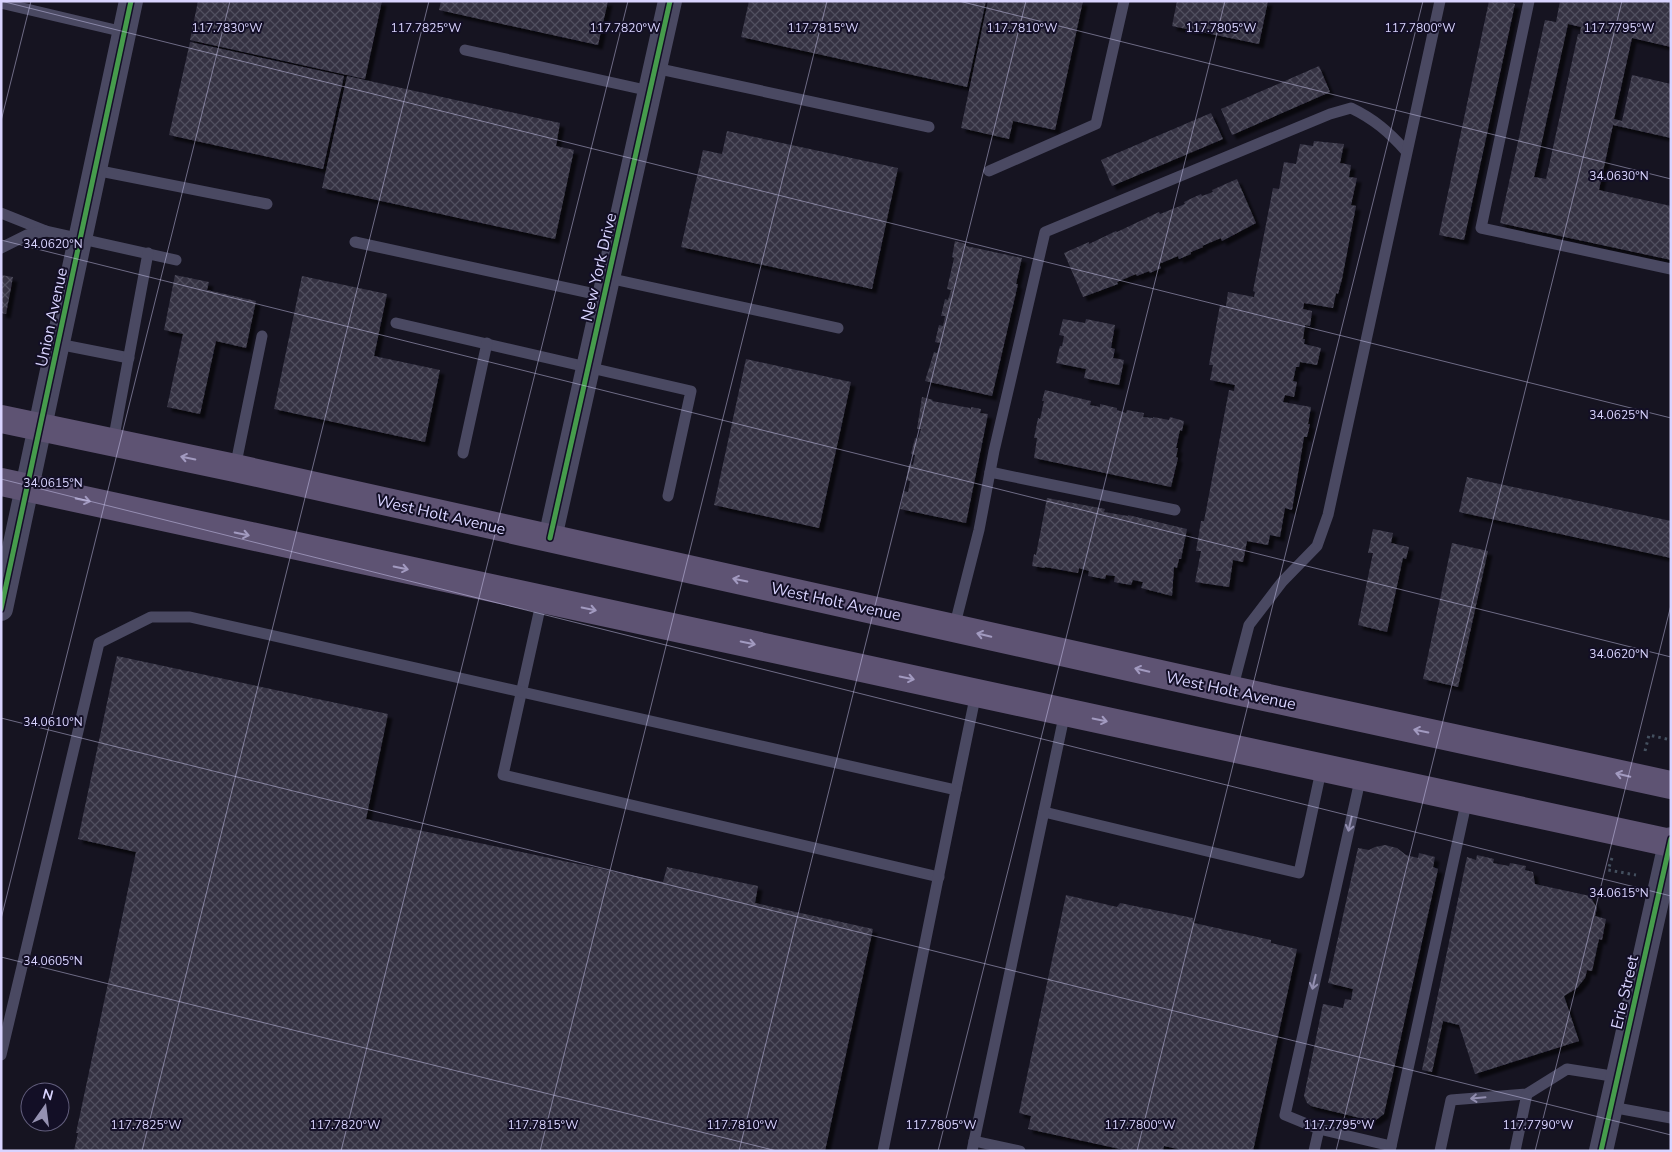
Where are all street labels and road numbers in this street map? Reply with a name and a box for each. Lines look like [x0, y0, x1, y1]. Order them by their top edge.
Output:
street label: New York Drive [576, 211, 622, 324]
street label: Union Avenue [31, 266, 73, 369]
street label: West Holt Avenue [374, 489, 508, 541]
street label: West Holt Avenue [769, 577, 903, 626]
street label: West Holt Avenue [1164, 666, 1298, 715]
street label: Erie Street [1606, 953, 1644, 1031]

